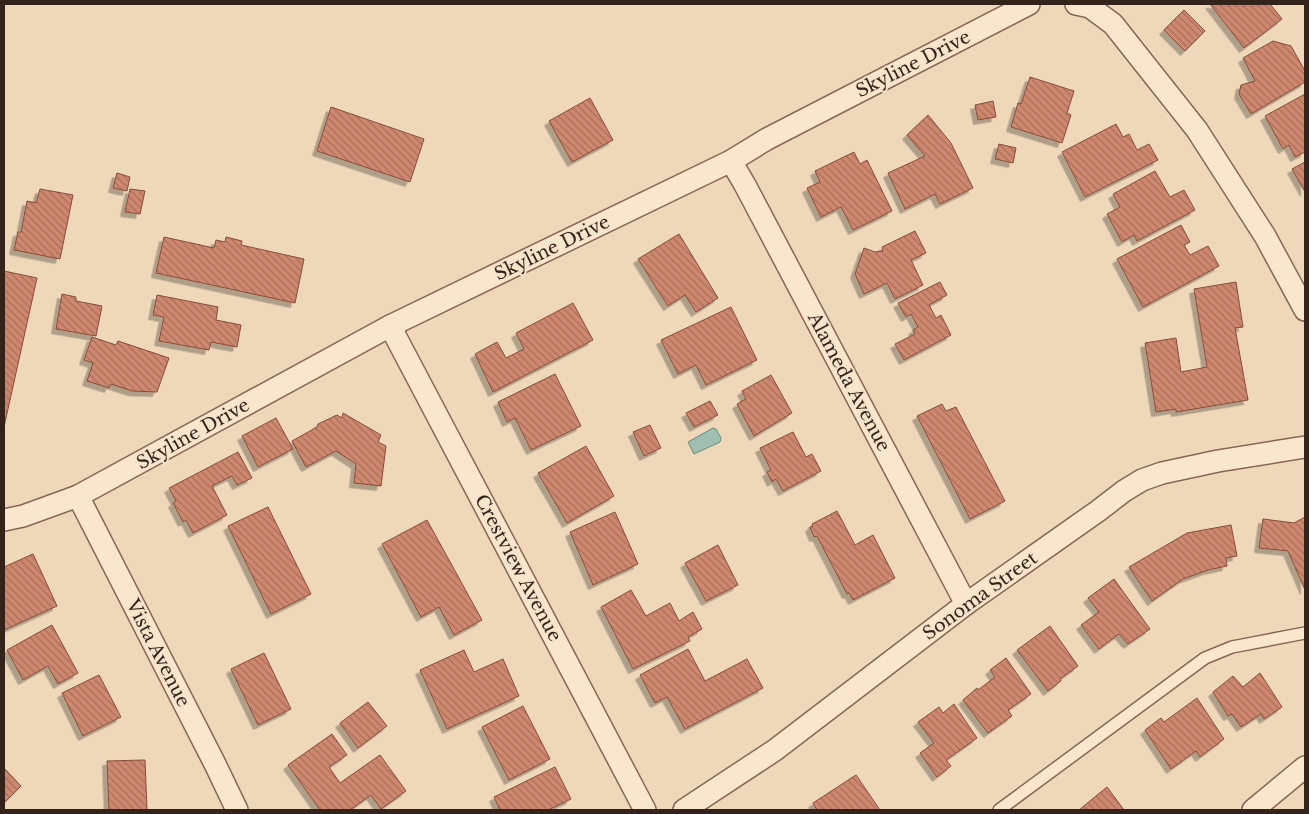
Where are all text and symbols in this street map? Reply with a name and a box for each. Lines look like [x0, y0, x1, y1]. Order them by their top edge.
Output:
street label: Skyline Drive [852, 26, 974, 102]
street label: Skyline Drive [491, 211, 613, 285]
street label: Alameda Avenue [803, 308, 895, 455]
street label: Skyline Drive [133, 394, 253, 474]
street label: Crestview Avenue [470, 491, 566, 645]
street label: Sonoma Street [919, 547, 1042, 645]
street label: Vista Avenue [121, 595, 195, 710]

